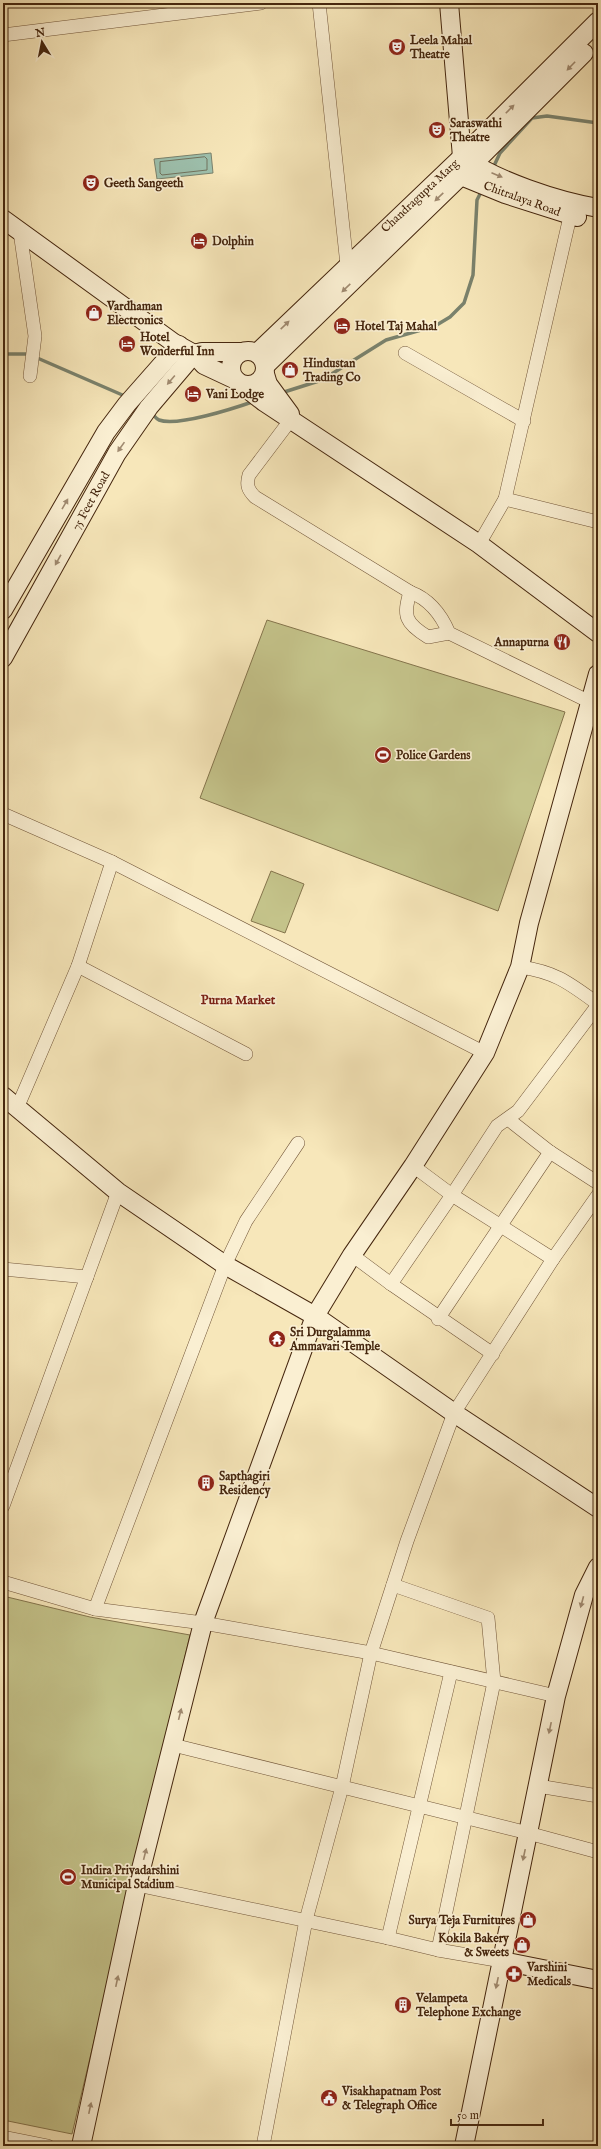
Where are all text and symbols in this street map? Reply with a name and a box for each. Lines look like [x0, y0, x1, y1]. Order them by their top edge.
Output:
north arrow [22, 22, 62, 62]
text: N [34, 25, 47, 41]
place label: Leela Mahal Theatre [409, 33, 473, 62]
theatre icon: Leela Mahal Theatre [387, 37, 407, 57]
one-way arrow [566, 61, 576, 71]
one-way arrow [505, 104, 515, 114]
place label: Saraswathi Theatre [449, 116, 503, 145]
theatre icon: Saraswathi Theatre [427, 120, 447, 140]
street label: Chandragupta Marg [378, 156, 463, 237]
one-way arrow [491, 172, 502, 178]
theatre icon: Geeth Sangeeth [81, 173, 101, 193]
place label: Geeth Sangeeth [104, 176, 184, 192]
street label: Chitralaya Road [481, 178, 563, 220]
one-way arrow [434, 192, 444, 202]
hotel icon: Dolphin [189, 231, 209, 251]
place label: Dolphin [212, 234, 254, 250]
one-way arrow [341, 283, 351, 292]
place label: Vardhaman Electronics [106, 299, 164, 328]
shop icon: Vardhaman Electronics [84, 303, 104, 323]
hotel icon: Hotel Taj Mahal [332, 316, 352, 336]
place label: Hotel Taj Mahal [355, 319, 438, 335]
one-way arrow [280, 320, 290, 330]
place label: Hotel Wonderful Inn [139, 330, 215, 359]
hotel icon: Hotel Wonderful Inn [117, 334, 137, 354]
place label: Hindustan Trading Co [302, 356, 361, 386]
shop icon: Hindustan Trading Co [280, 360, 300, 380]
one-way arrow [167, 374, 176, 385]
hotel icon: Vani Lodge [183, 384, 203, 404]
place label: Vani Lodge [205, 387, 265, 403]
one-way arrow [117, 441, 125, 452]
street label: 75 Feet Road [69, 468, 114, 533]
one-way arrow [61, 498, 68, 509]
one-way arrow [55, 555, 61, 566]
restaurant icon: Annapurna [552, 632, 572, 652]
place label: Annapurna [493, 635, 550, 651]
sports icon: Police Gardens [373, 745, 393, 765]
place label: Police Gardens [396, 748, 471, 763]
district label: Purna Market [201, 992, 276, 1009]
place label: Sri Durgalamma Ammavari Temple [289, 1325, 381, 1355]
temple icon: Sri Durgalamma Ammavari Temple [267, 1329, 287, 1349]
place label: Sapthagiri Residency [219, 1469, 271, 1499]
building icon: Sapthagiri Residency [196, 1473, 216, 1493]
one-way arrow [579, 1596, 585, 1608]
one-way arrow [178, 1708, 184, 1721]
one-way arrow [547, 1722, 553, 1734]
one-way arrow [142, 1848, 148, 1860]
one-way arrow [520, 1849, 526, 1861]
place label: Indira Priyadarshini Municipal Stadium [81, 1863, 180, 1893]
sports icon: Indira Priyadarshini Municipal Stadium [58, 1867, 78, 1887]
shop icon: Surya Teja Furnitures [518, 1910, 538, 1930]
place label: Surya Teja Furnitures [409, 1913, 516, 1929]
place label: Kokila Bakery & Sweets [438, 1931, 510, 1960]
shop icon: Kokila Bakery & Sweets [512, 1935, 532, 1955]
place label: Varshini Medicals [526, 1960, 572, 1989]
pharmacy icon: Varshini Medicals [504, 1964, 524, 1984]
one-way arrow [114, 1975, 120, 1987]
one-way arrow [494, 1976, 500, 1989]
place label: Velampeta Telephone Exchange [415, 1991, 521, 2021]
building icon: Velampeta Telephone Exchange [393, 1995, 413, 2015]
place label: Visakhapatnam Post & Telegraph Office [341, 2084, 442, 2114]
public building icon: Visakhapatnam Post & Telegraph Office [319, 2088, 339, 2108]
scale bar [451, 2101, 543, 2127]
one-way arrow [87, 2102, 93, 2114]
text: 50 m [457, 2108, 479, 2123]

